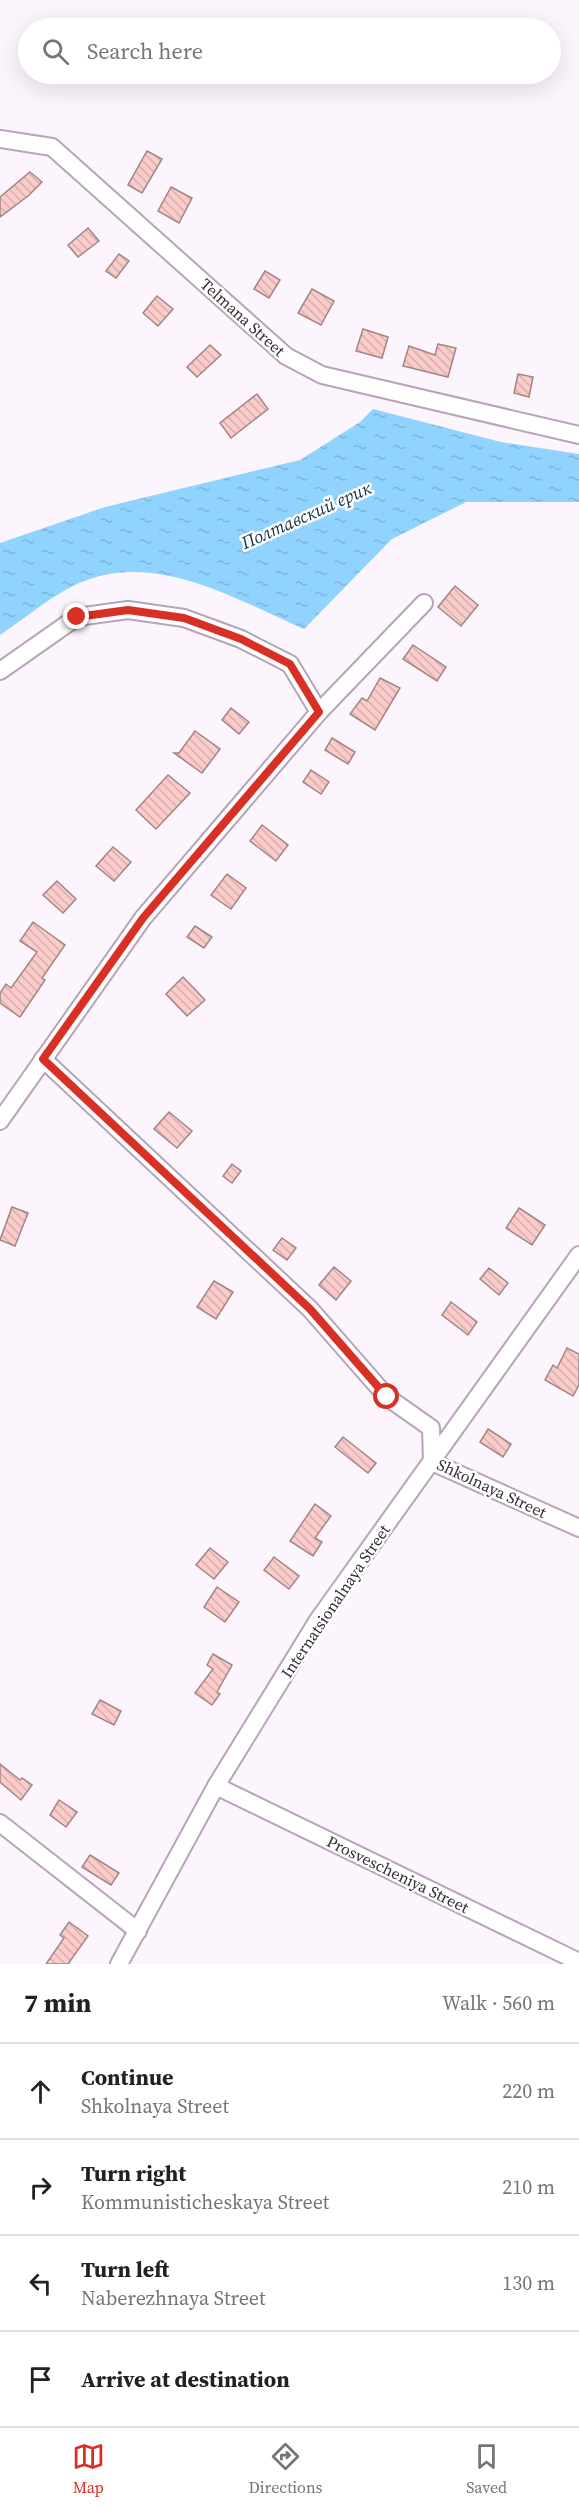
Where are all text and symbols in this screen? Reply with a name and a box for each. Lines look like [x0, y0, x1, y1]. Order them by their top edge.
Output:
search box [18, 18, 561, 84]
icon: search [39, 35, 72, 68]
text: Search here [87, 36, 203, 66]
street label: Telmana Street [196, 273, 291, 361]
water label: Полтавский ерик [236, 475, 375, 555]
route end [63, 603, 89, 629]
route start [373, 1383, 399, 1409]
street label: Shkolnaya Street [434, 1453, 551, 1523]
street label: Internatsionalnaya Street [275, 1519, 395, 1682]
street label: Prosvescheniya Street [323, 1830, 473, 1918]
text: 7 min [24, 1985, 91, 2021]
text: Walk · 560 m [442, 1989, 555, 2017]
text: Continue [81, 2062, 174, 2092]
icon: ahead [24, 2075, 57, 2108]
text: 220 m [502, 2077, 555, 2105]
text: Shkolnaya Street [81, 2092, 229, 2120]
text: Turn right [81, 2158, 186, 2188]
icon: right [24, 2171, 57, 2204]
text: 210 m [502, 2173, 555, 2201]
text: Kommunisticheskaya Street [81, 2188, 329, 2216]
text: Turn left [81, 2254, 169, 2284]
icon: left [24, 2267, 57, 2300]
text: 130 m [502, 2269, 555, 2297]
text: Naberezhnaya Street [81, 2284, 266, 2312]
icon: arrive [24, 2363, 57, 2396]
text: Arrive at destination [81, 2364, 290, 2394]
tab: Map [72, 2440, 105, 2498]
tab: Directions [248, 2440, 323, 2498]
tab: Saved [466, 2440, 507, 2498]

